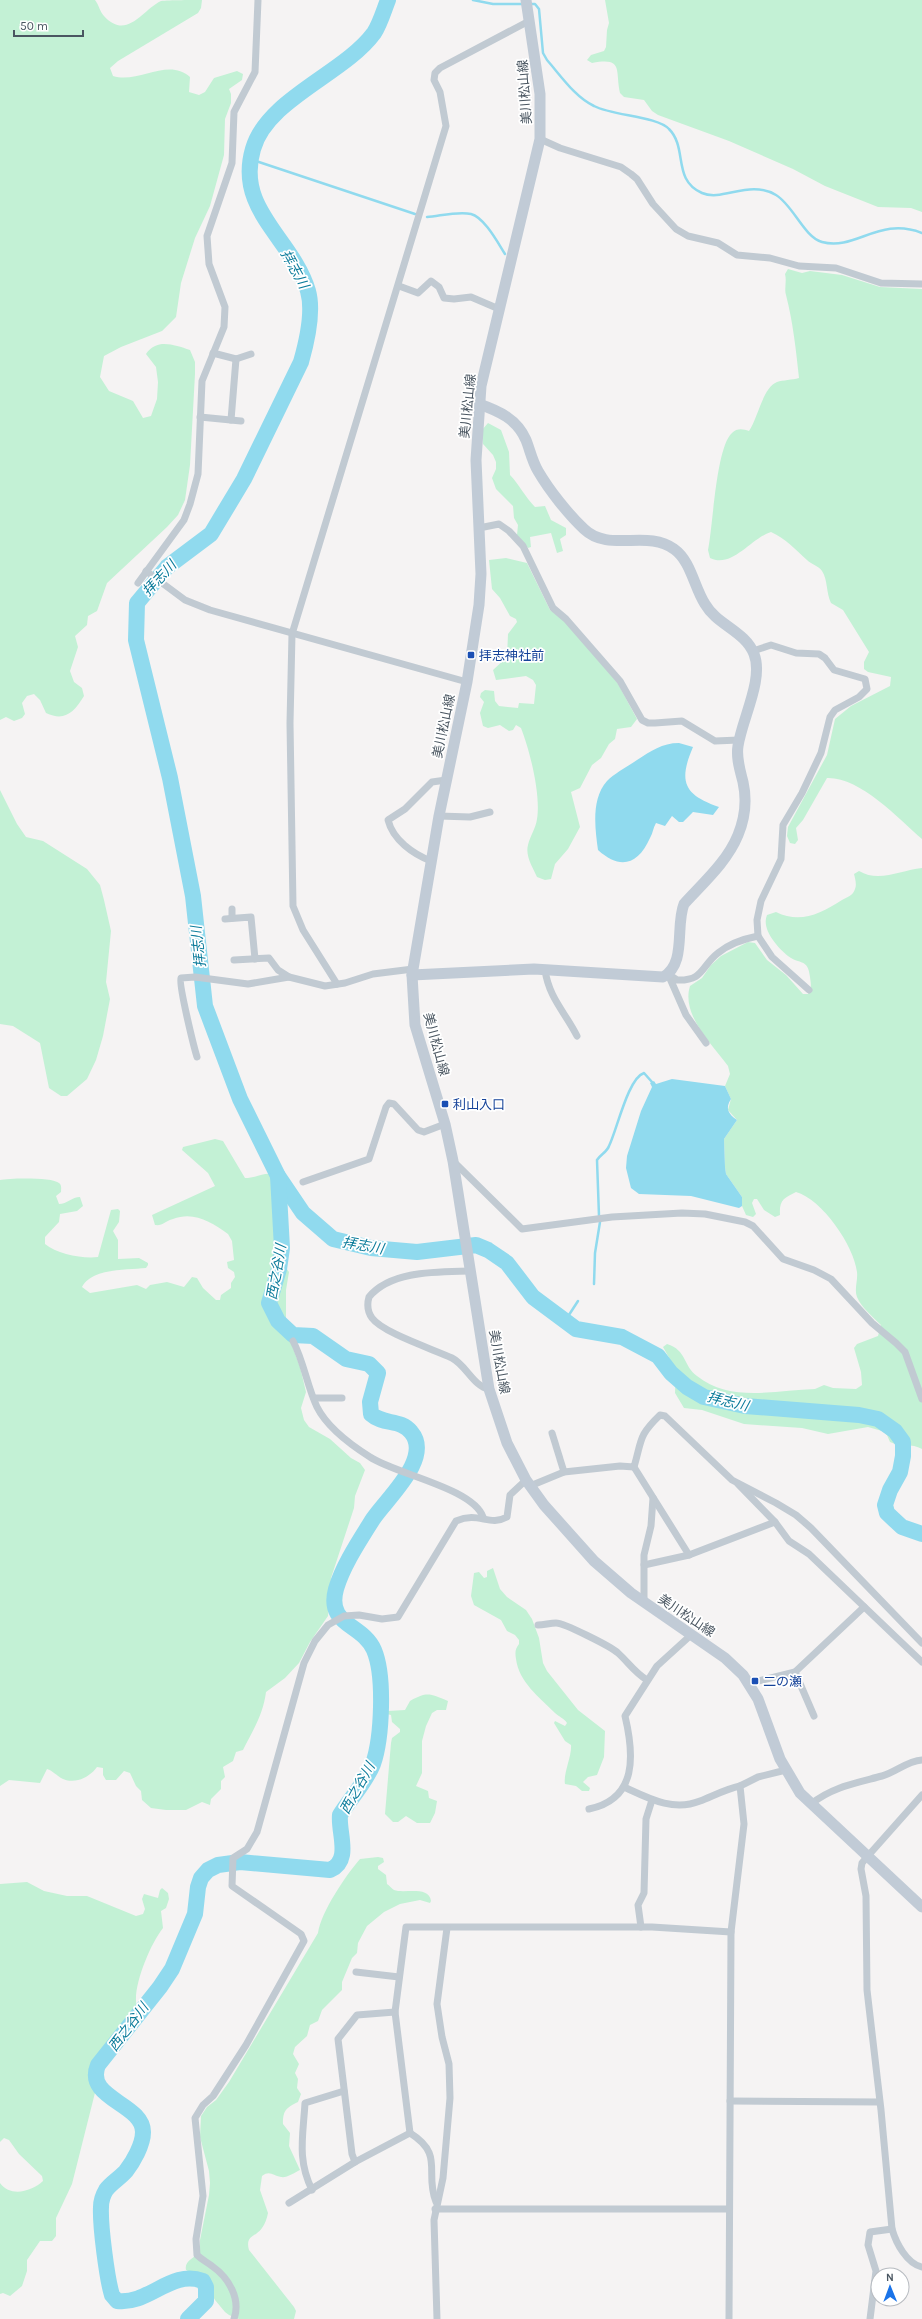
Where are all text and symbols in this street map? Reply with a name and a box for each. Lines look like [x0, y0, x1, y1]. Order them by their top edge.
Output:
scale bar [14, 12, 83, 38]
text: 50 m [20, 19, 48, 33]
street label: 美川松山線 [515, 59, 534, 125]
water label: 拝志川 [277, 247, 313, 293]
street label: 美川松山線 [457, 373, 478, 439]
water label: 拝志川 [139, 556, 181, 599]
place label: 拝志神社前 [479, 648, 544, 663]
marker: 拝志神社前 [466, 650, 476, 660]
street label: 美川松山線 [429, 693, 458, 759]
water label: 拝志川 [188, 923, 209, 969]
street label: 美川松山線 [421, 1011, 452, 1077]
place label: 利山入口 [453, 1097, 505, 1112]
marker: 利山入口 [440, 1099, 450, 1109]
water label: 拝志川 [341, 1233, 387, 1258]
water label: 西之谷川 [263, 1241, 290, 1301]
street label: 美川松山線 [486, 1329, 513, 1395]
water label: 拝志川 [705, 1388, 752, 1415]
street label: 美川松山線 [656, 1591, 718, 1640]
place label: 二の瀬 [763, 1674, 802, 1689]
marker: 二の瀬 [750, 1676, 760, 1686]
water label: 西之谷川 [336, 1758, 379, 1817]
water label: 西之谷川 [105, 1998, 153, 2055]
north arrow [870, 2267, 910, 2307]
text: N [886, 2271, 894, 2284]

